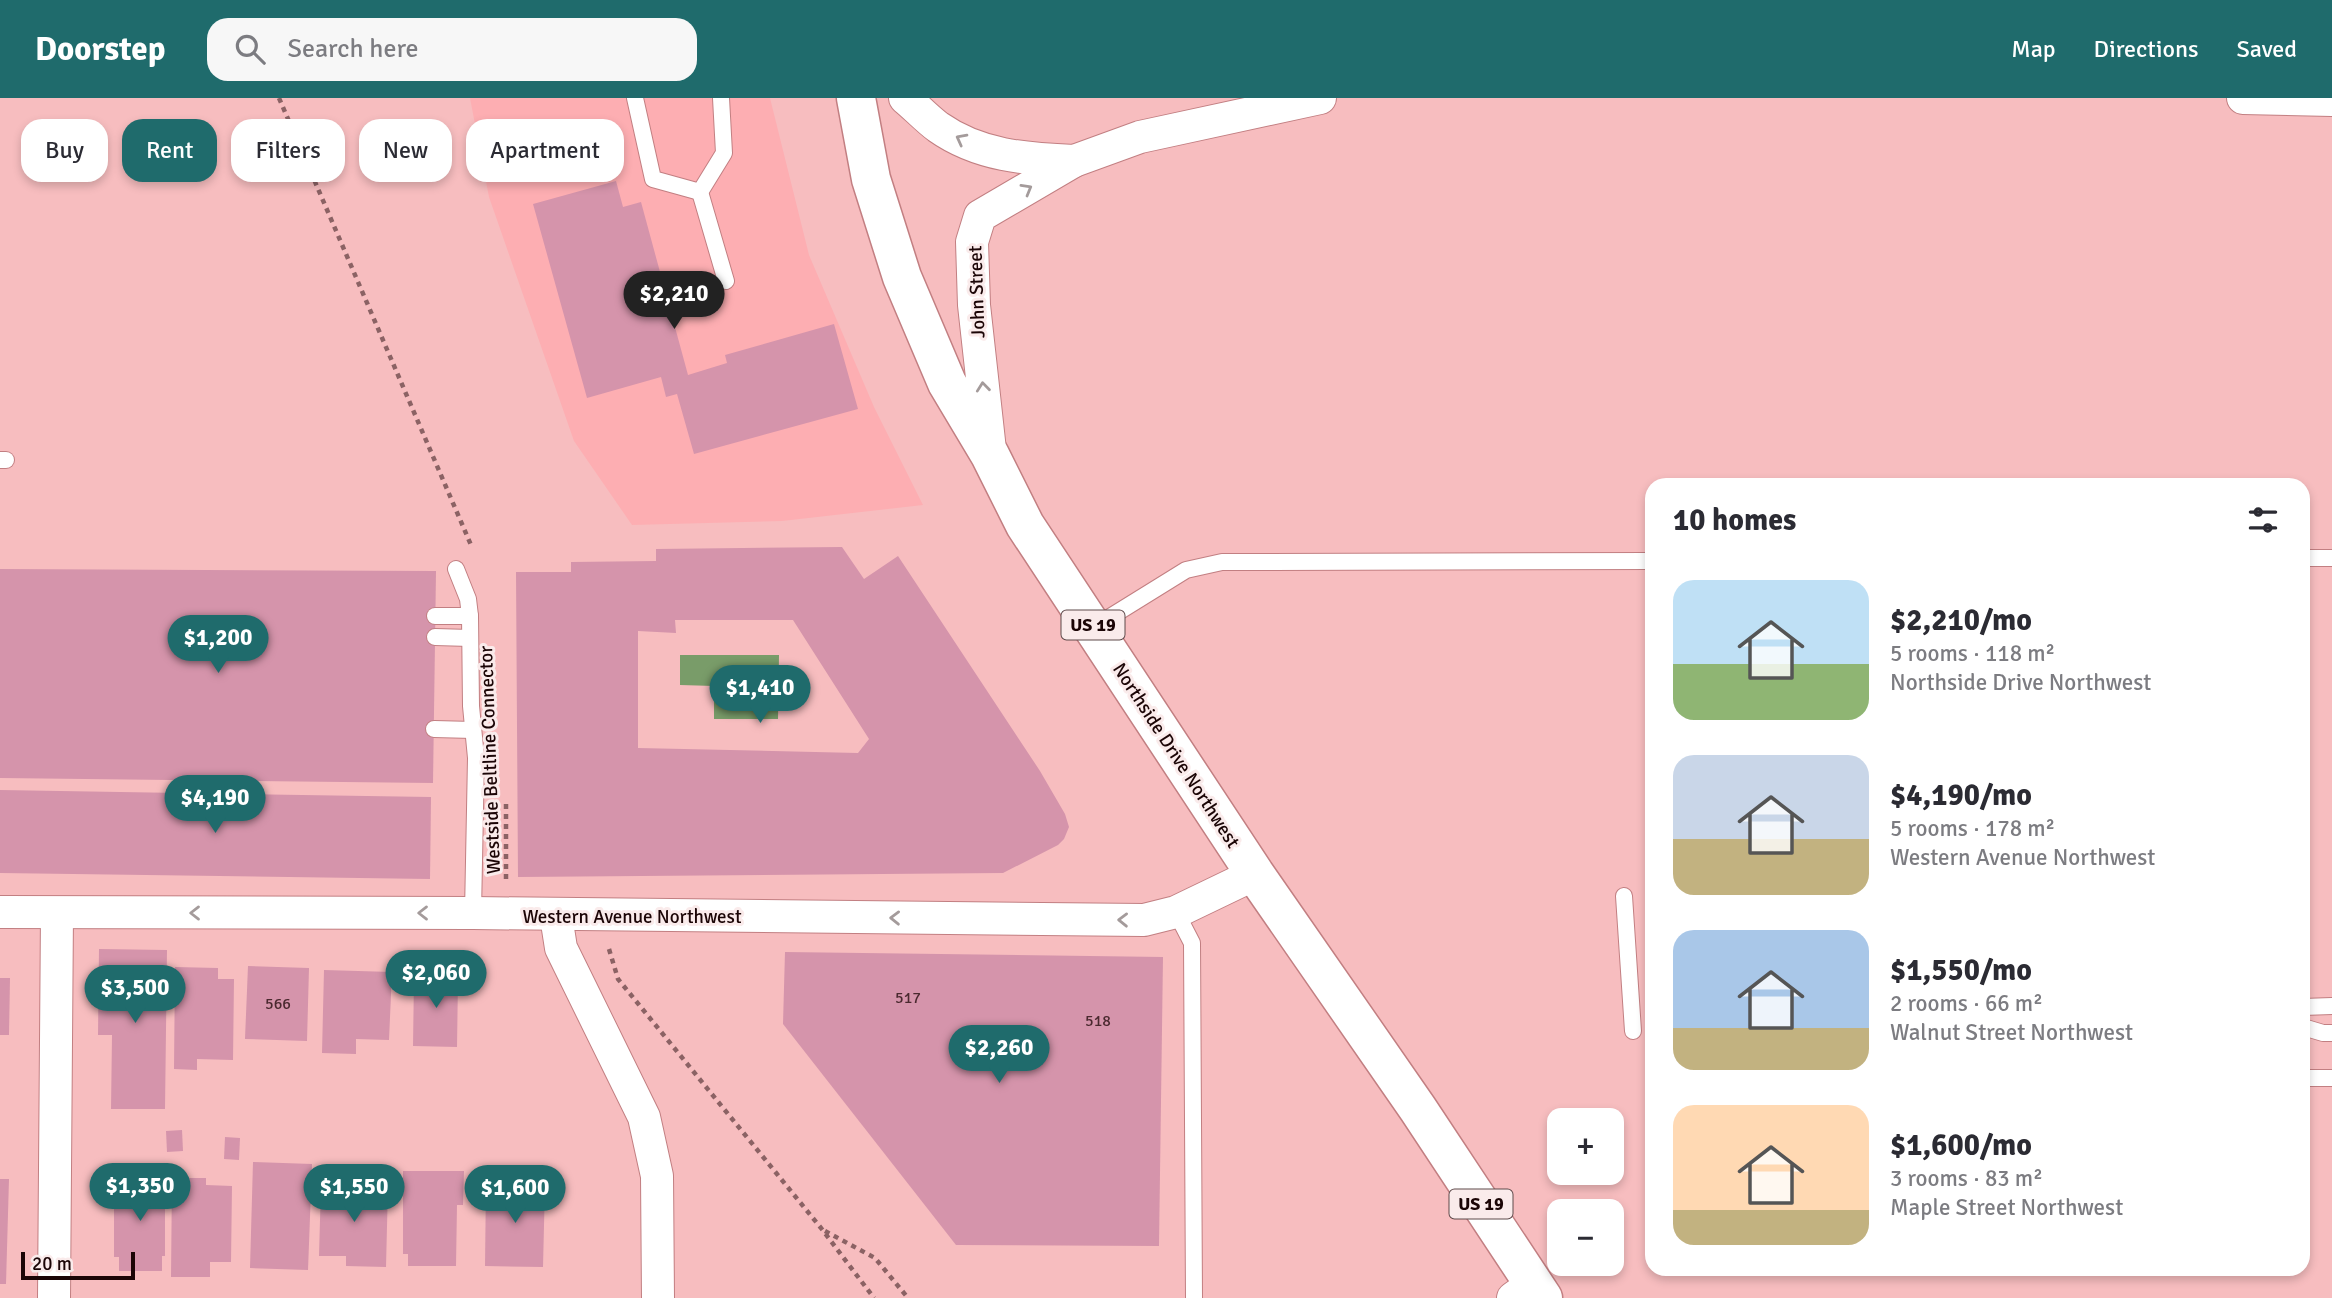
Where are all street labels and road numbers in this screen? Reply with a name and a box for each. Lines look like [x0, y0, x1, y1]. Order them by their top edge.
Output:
street label: John Street [963, 245, 991, 339]
road number: US 19 [1062, 610, 1124, 640]
street label: Westside Beltline Connector [474, 645, 506, 875]
street label: Northside Drive Northwest [1107, 658, 1245, 853]
street label: Western Avenue Northwest [522, 905, 742, 929]
road number: US 19 [1450, 1190, 1512, 1218]

